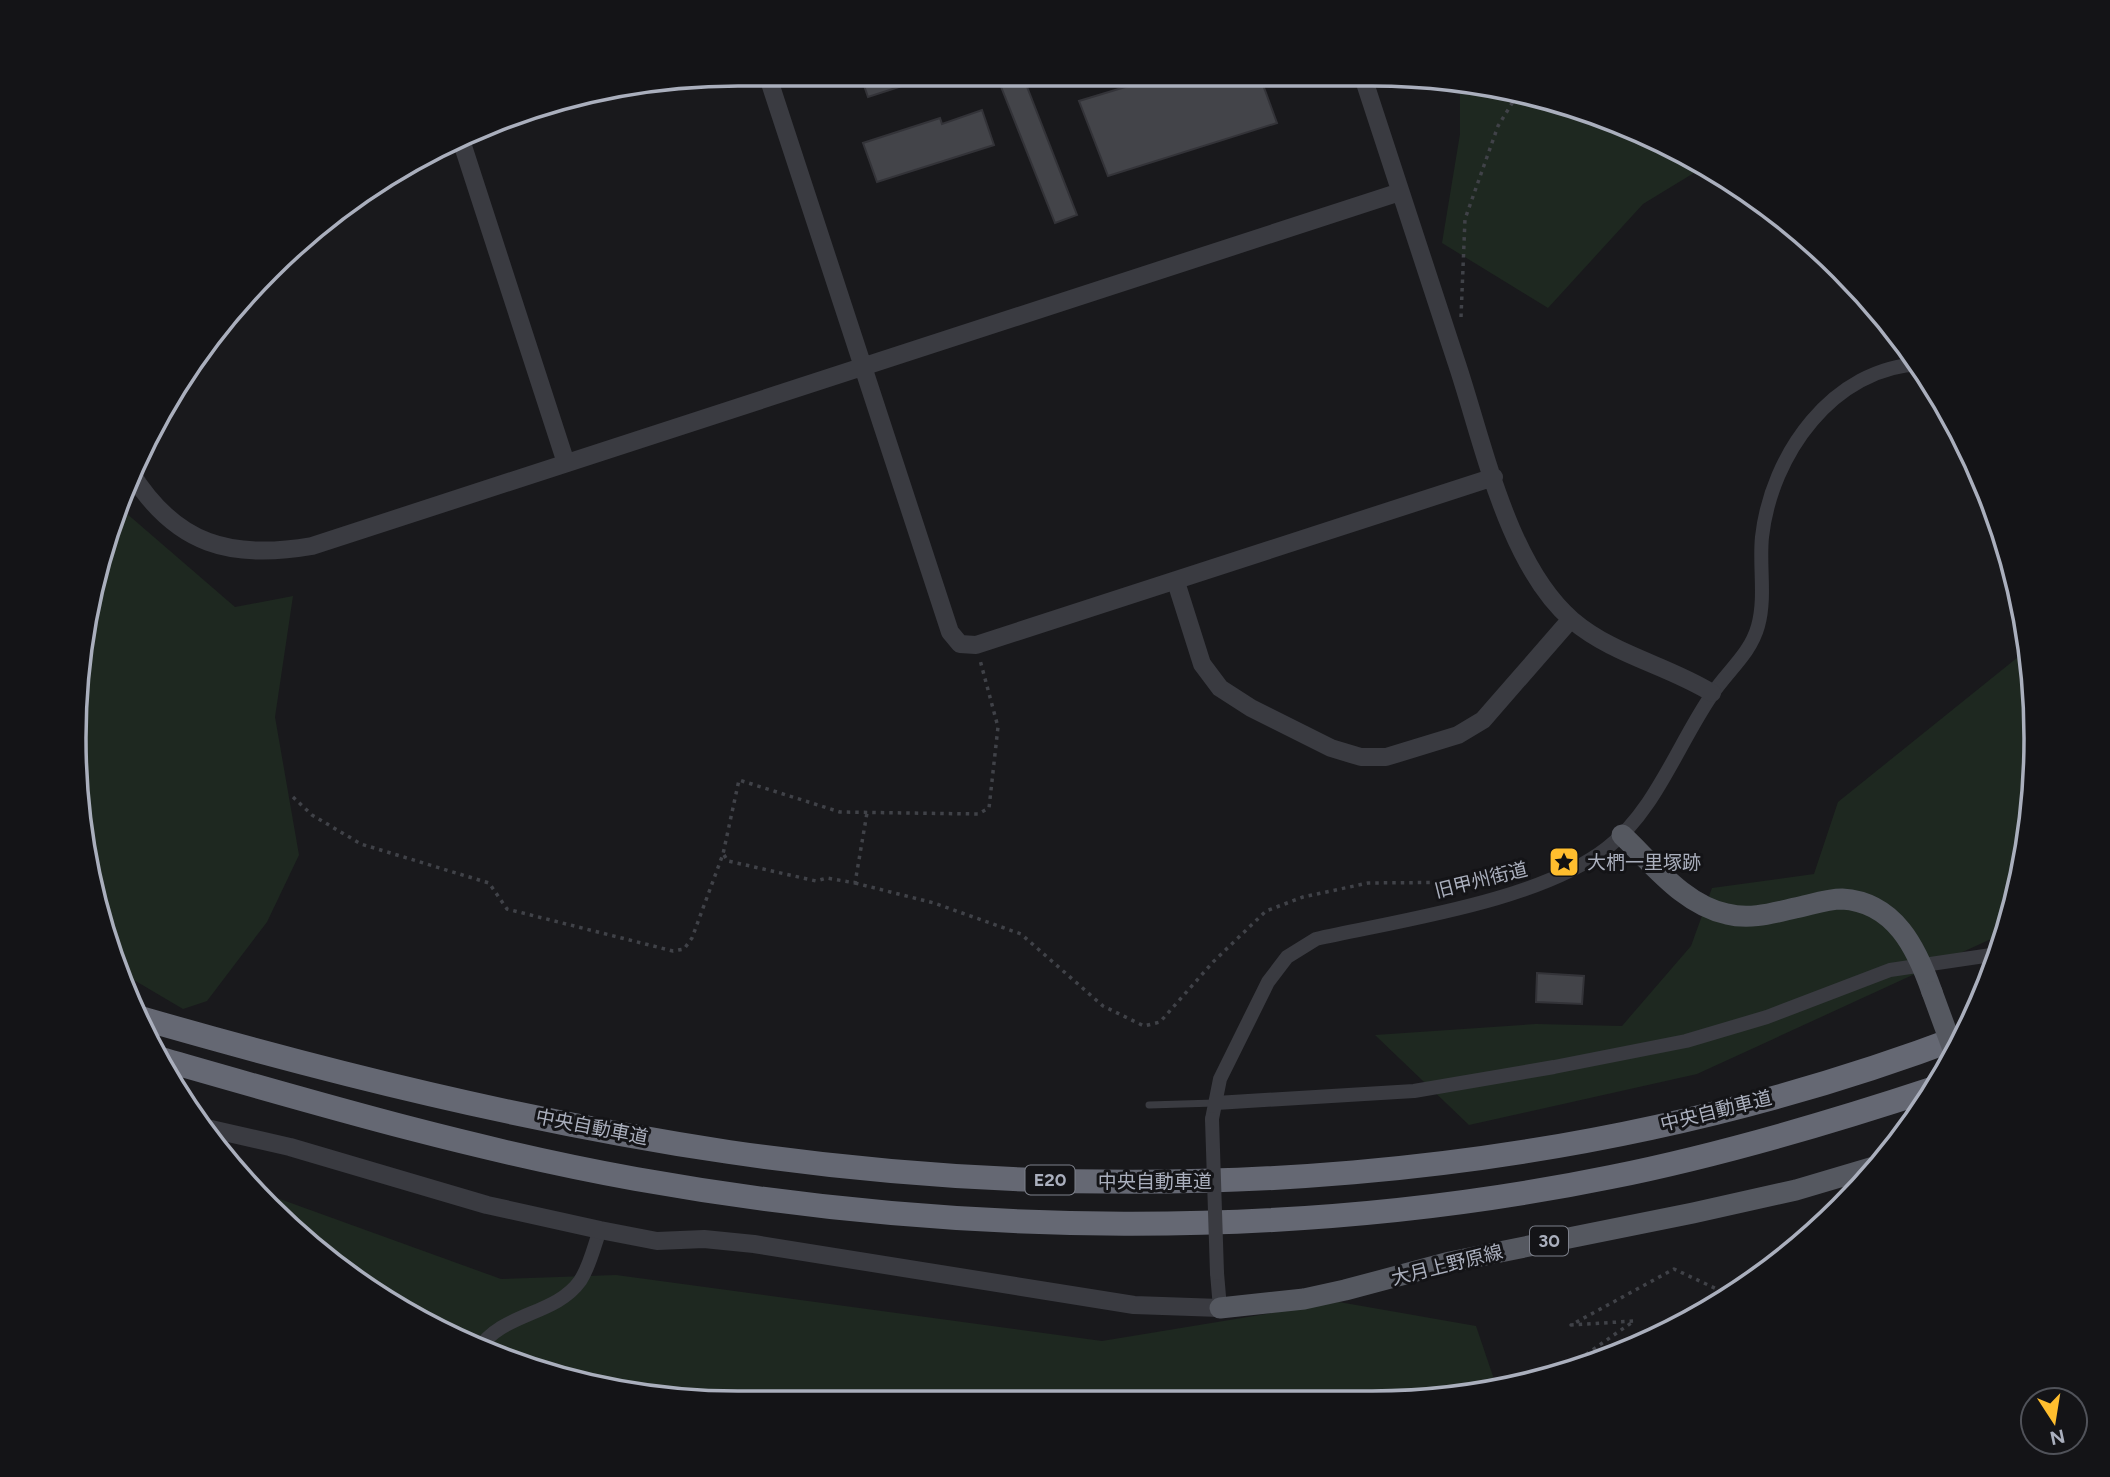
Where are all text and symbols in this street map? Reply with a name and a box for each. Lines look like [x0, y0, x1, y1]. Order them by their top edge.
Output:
place icon: 大椚一里塚跡 [1547, 845, 1581, 879]
place label: 大椚一里塚跡 [1587, 851, 1701, 874]
street label: 旧甲州街道 [1432, 857, 1530, 903]
street label: 中央自動車道 [1658, 1086, 1774, 1136]
street label: 中央自動車道 [534, 1105, 650, 1149]
road number: E20 [1026, 1166, 1074, 1195]
street label: 中央自動車道 [1098, 1170, 1212, 1193]
road number: 30 [1530, 1226, 1568, 1256]
street label: 大月上野原線 [1389, 1240, 1505, 1290]
north arrow [2019, 1386, 2089, 1456]
text: N [2048, 1424, 2067, 1450]

